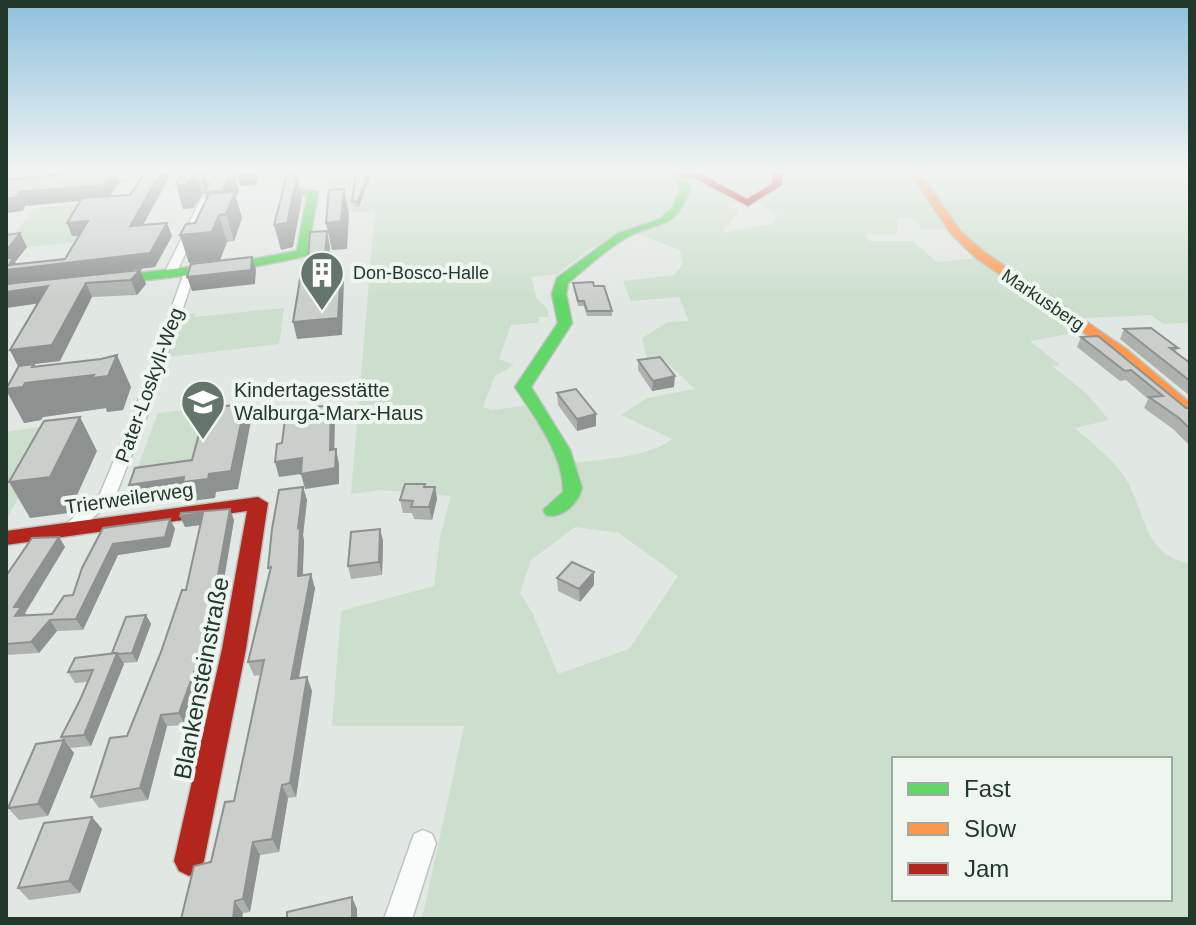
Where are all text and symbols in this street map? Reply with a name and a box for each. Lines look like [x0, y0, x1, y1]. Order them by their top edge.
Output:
building icon: Don-Bosco-Halle [298, 249, 346, 312]
place label: Don-Bosco-Halle [353, 263, 489, 283]
street label: Markusberg [998, 265, 1088, 335]
street label: Pater-Loskyll-Weg [111, 305, 187, 465]
school or university icon: Kindertagesstätte Walburga-Marx-Haus [179, 378, 227, 441]
place label: Kindertagesstätte Walburga-Marx-Haus [234, 379, 423, 424]
street label: Trierweilerweg [63, 478, 195, 518]
street label: Blankensteinstraße [168, 575, 234, 781]
legend [892, 757, 1172, 901]
text: Fast [964, 775, 1011, 802]
text: Slow [964, 815, 1017, 842]
text: Jam [964, 855, 1009, 882]

